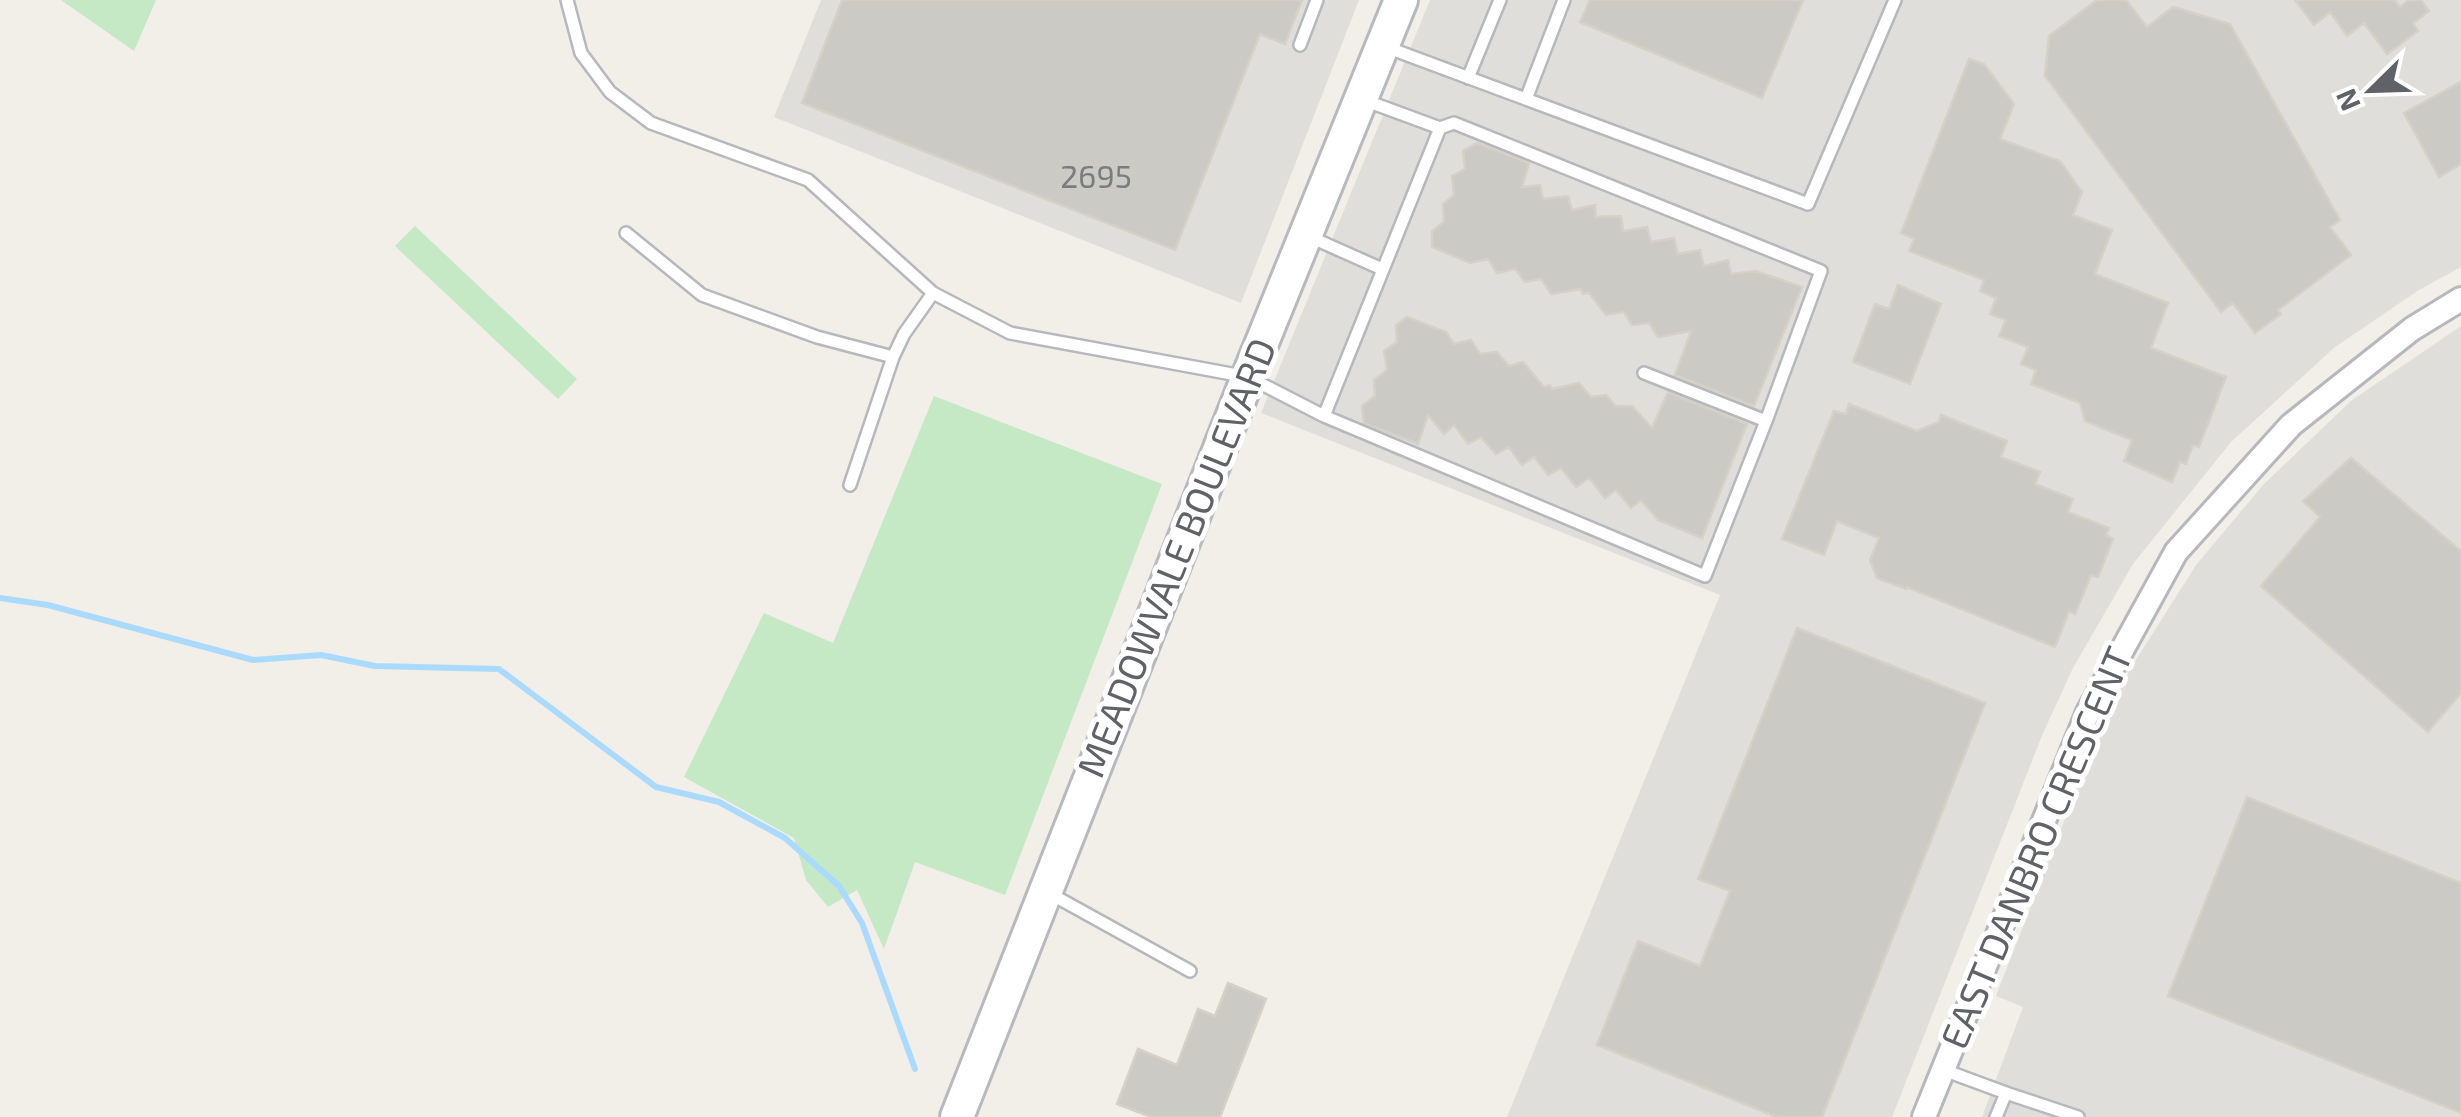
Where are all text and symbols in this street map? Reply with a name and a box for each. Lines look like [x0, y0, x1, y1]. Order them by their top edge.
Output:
north arrow [2321, 40, 2421, 140]
text: N [2327, 84, 2367, 116]
house number: 2695 [1060, 156, 1132, 194]
street label: MEADOWVALE BOULEVARD [1066, 331, 1284, 783]
street label: EAST DANBRO CRESCENT [1930, 639, 2141, 1055]

